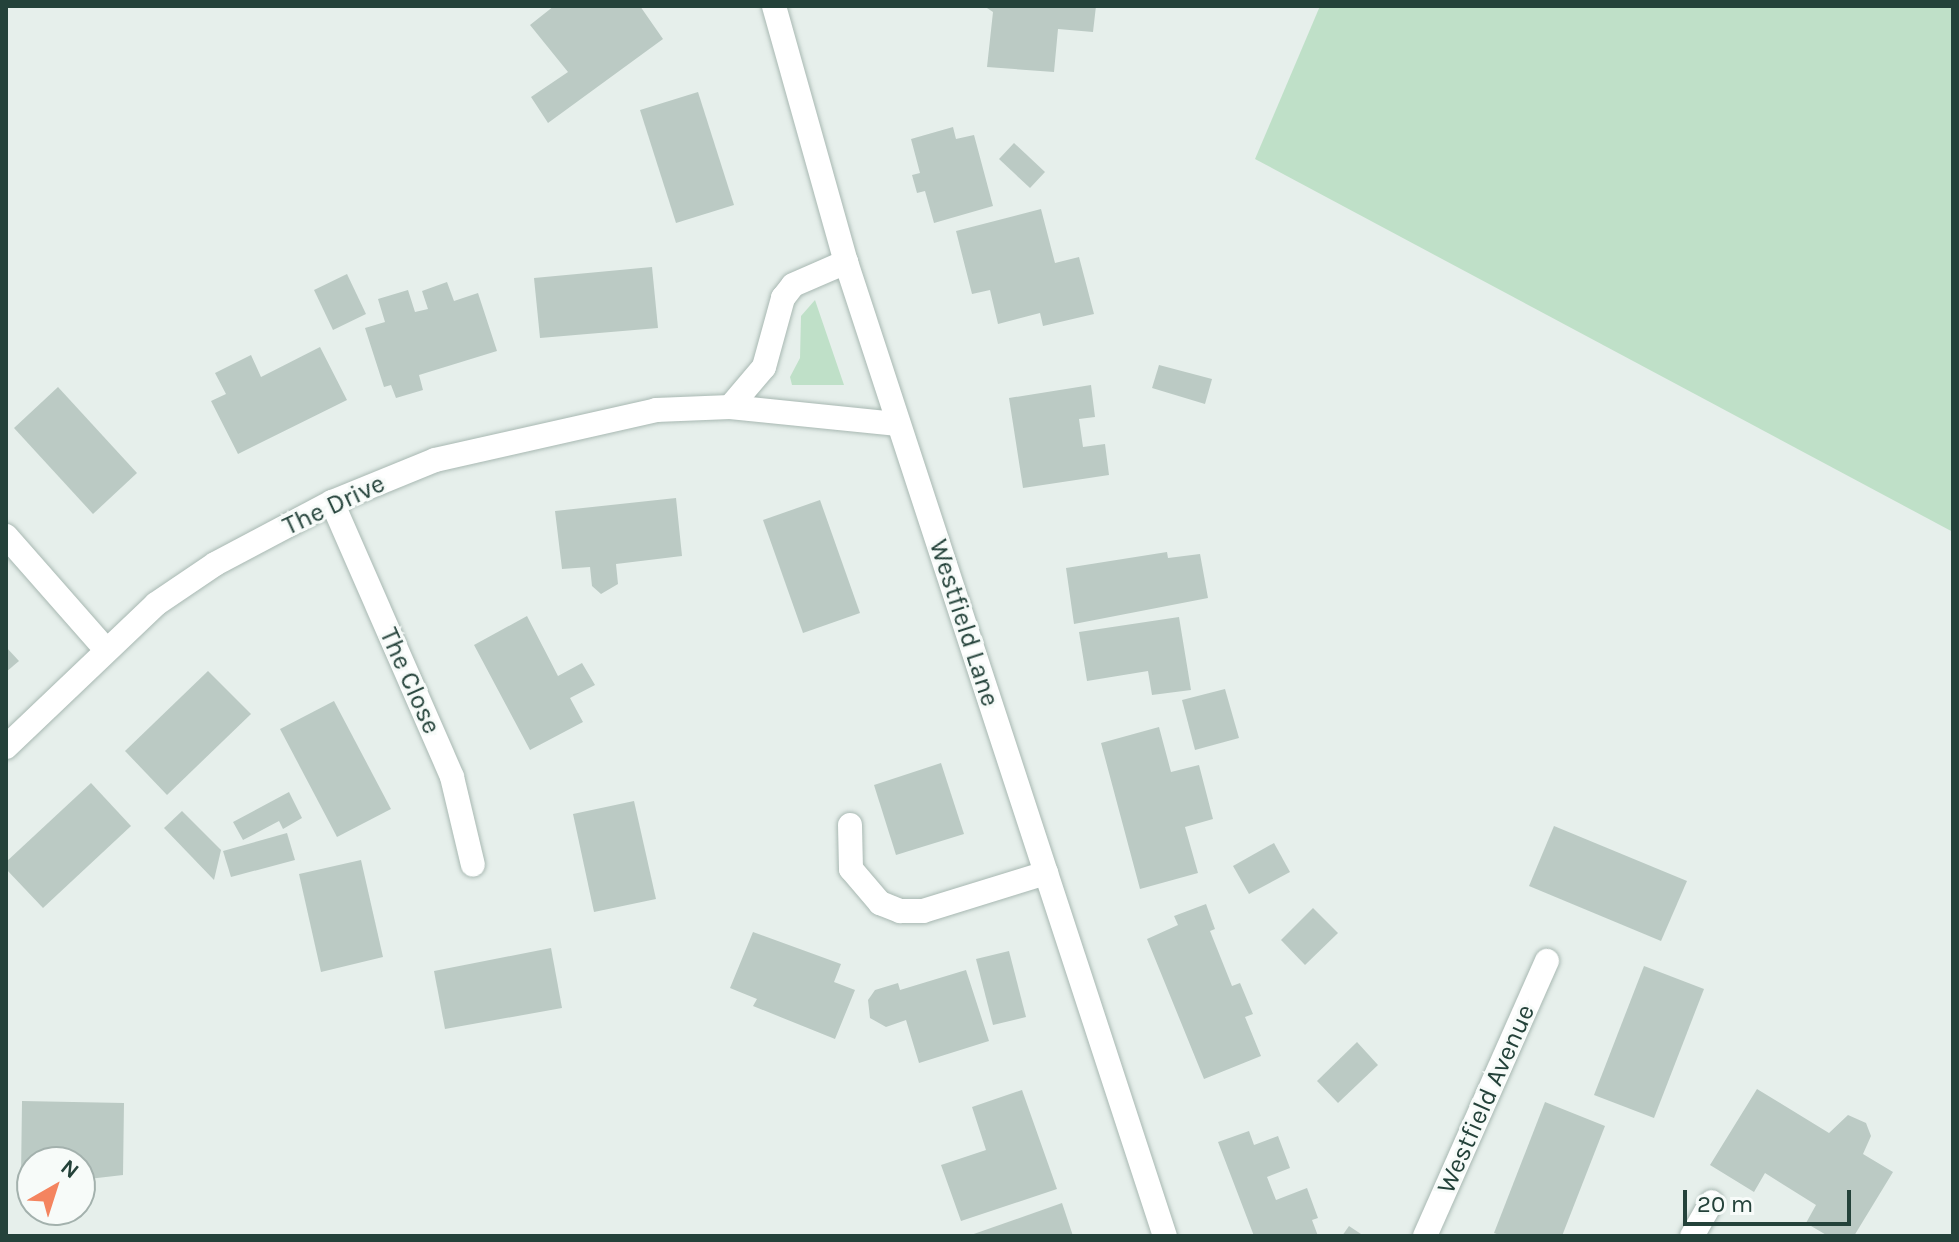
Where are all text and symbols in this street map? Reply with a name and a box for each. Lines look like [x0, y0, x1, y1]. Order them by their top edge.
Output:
street label: The Drive [278, 468, 390, 542]
street label: Westfield Lane [922, 536, 1006, 710]
street label: The Close [373, 623, 447, 739]
street label: Westfield Avenue [1430, 1000, 1542, 1198]
north arrow [16, 1146, 96, 1226]
text: N [56, 1154, 84, 1184]
scale bar [1687, 1174, 1855, 1224]
text: 20 m [1697, 1190, 1753, 1218]

